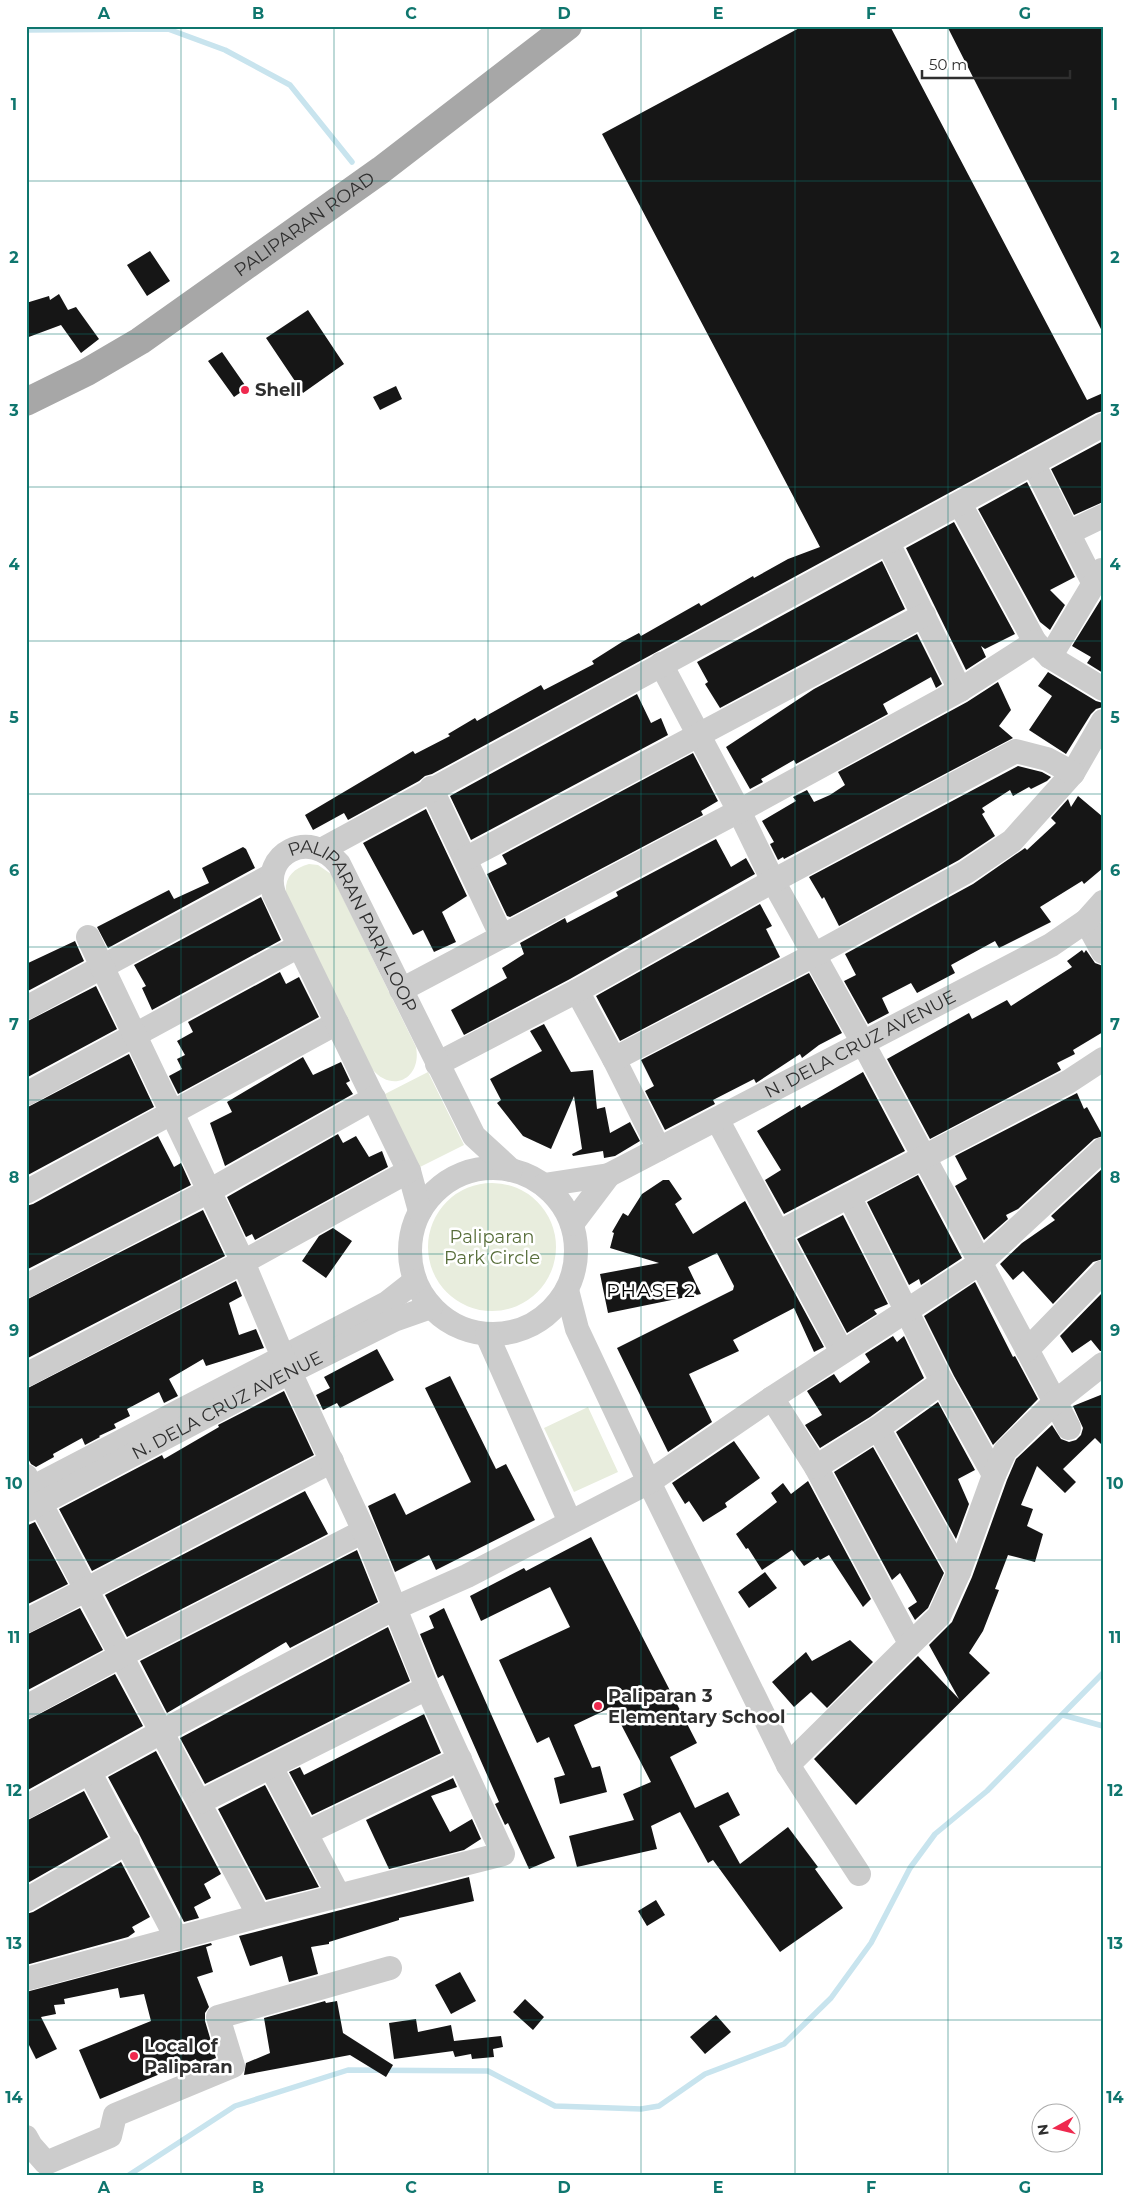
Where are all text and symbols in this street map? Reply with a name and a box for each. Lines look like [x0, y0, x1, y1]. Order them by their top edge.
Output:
text: A [97, 4, 111, 23]
text: B [252, 4, 264, 23]
text: C [405, 4, 417, 23]
text: D [557, 4, 571, 23]
text: E [713, 4, 723, 23]
text: F [866, 4, 876, 23]
text: G [1019, 4, 1031, 23]
scale bar [922, 48, 1069, 80]
text: 50 m [929, 55, 967, 74]
text: 1 [11, 95, 17, 114]
text: 1 [1112, 95, 1118, 114]
street label: PALIPARAN ROAD [230, 167, 379, 282]
text: 2 [9, 248, 19, 267]
text: 2 [1110, 248, 1120, 267]
place label: Shell [255, 379, 301, 401]
marker: Shell [239, 384, 251, 396]
text: 3 [8, 401, 19, 420]
text: 3 [1109, 401, 1120, 420]
text: 4 [8, 555, 20, 574]
text: 4 [1109, 555, 1121, 574]
text: 5 [9, 708, 19, 727]
text: 5 [1110, 708, 1120, 727]
street label: PALIPARAN PARK LOOP [285, 836, 422, 1016]
text: 6 [9, 861, 19, 880]
text: 6 [1110, 861, 1120, 880]
street label: N. DELA CRUZ AVENUE [761, 985, 960, 1103]
text: 7 [9, 1015, 19, 1034]
text: 7 [1110, 1015, 1120, 1034]
text: 8 [9, 1168, 19, 1187]
text: 8 [1110, 1168, 1120, 1187]
park label: Paliparan Park Circle [444, 1226, 540, 1269]
district label: PHASE 2 [606, 1279, 696, 1302]
text: 9 [9, 1321, 19, 1340]
text: 9 [1110, 1321, 1120, 1340]
street label: N. DELA CRUZ AVENUE [128, 1346, 326, 1464]
text: 10 [5, 1474, 23, 1493]
text: 10 [1106, 1474, 1124, 1493]
text: 11 [8, 1628, 20, 1647]
text: 11 [1109, 1628, 1121, 1647]
place label: Paliparan 3 Elementary School [608, 1685, 785, 1728]
marker: Paliparan 3 Elementary School [592, 1700, 604, 1712]
text: 12 [6, 1781, 22, 1800]
text: 12 [1107, 1781, 1123, 1800]
text: 13 [6, 1934, 22, 1953]
text: 13 [1107, 1934, 1123, 1953]
place label: Local of Paliparan [144, 2035, 233, 2078]
marker: Local of Paliparan [128, 2050, 140, 2062]
text: 14 [5, 2088, 23, 2107]
text: 14 [1106, 2088, 1124, 2107]
north arrow [1032, 2104, 1082, 2154]
text: N [1033, 2123, 1053, 2137]
text: A [97, 2178, 111, 2197]
text: B [252, 2178, 264, 2197]
text: C [405, 2178, 417, 2197]
text: D [557, 2178, 571, 2197]
text: E [713, 2178, 723, 2197]
text: F [866, 2178, 876, 2197]
text: G [1019, 2178, 1031, 2197]

